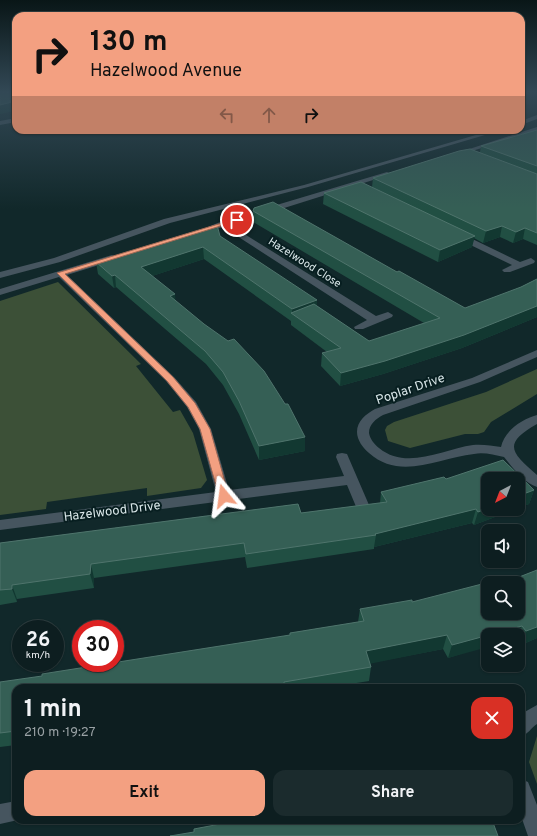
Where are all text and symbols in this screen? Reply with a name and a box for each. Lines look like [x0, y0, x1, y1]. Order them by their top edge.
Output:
text: 130 m [90, 25, 168, 61]
icon: right [24, 28, 76, 80]
text: Hazelwood Avenue [90, 60, 242, 83]
icon: left [216, 104, 238, 126]
icon: ahead [258, 104, 280, 126]
icon: right [300, 104, 322, 126]
pin [220, 203, 254, 237]
icon: arrive [226, 209, 248, 231]
street label: Hazelwood Close [265, 235, 344, 291]
street label: Poplar Drive [374, 371, 447, 409]
north arrow [481, 472, 525, 516]
map controls [481, 472, 525, 672]
position arrow [203, 475, 245, 517]
street label: Hazelwood Drive [63, 498, 162, 526]
button: sound [481, 524, 525, 568]
button: search [481, 576, 525, 620]
speed limit sign: 30 [72, 620, 124, 672]
text: 26 [26, 628, 50, 654]
button: layers [481, 628, 525, 672]
text: km/h [26, 649, 50, 662]
text: 1 min [24, 695, 82, 725]
button: close [471, 697, 513, 739]
text: 210 m · 19:27 [24, 725, 95, 741]
button: Exit [24, 770, 265, 816]
button: Share [273, 770, 513, 816]

